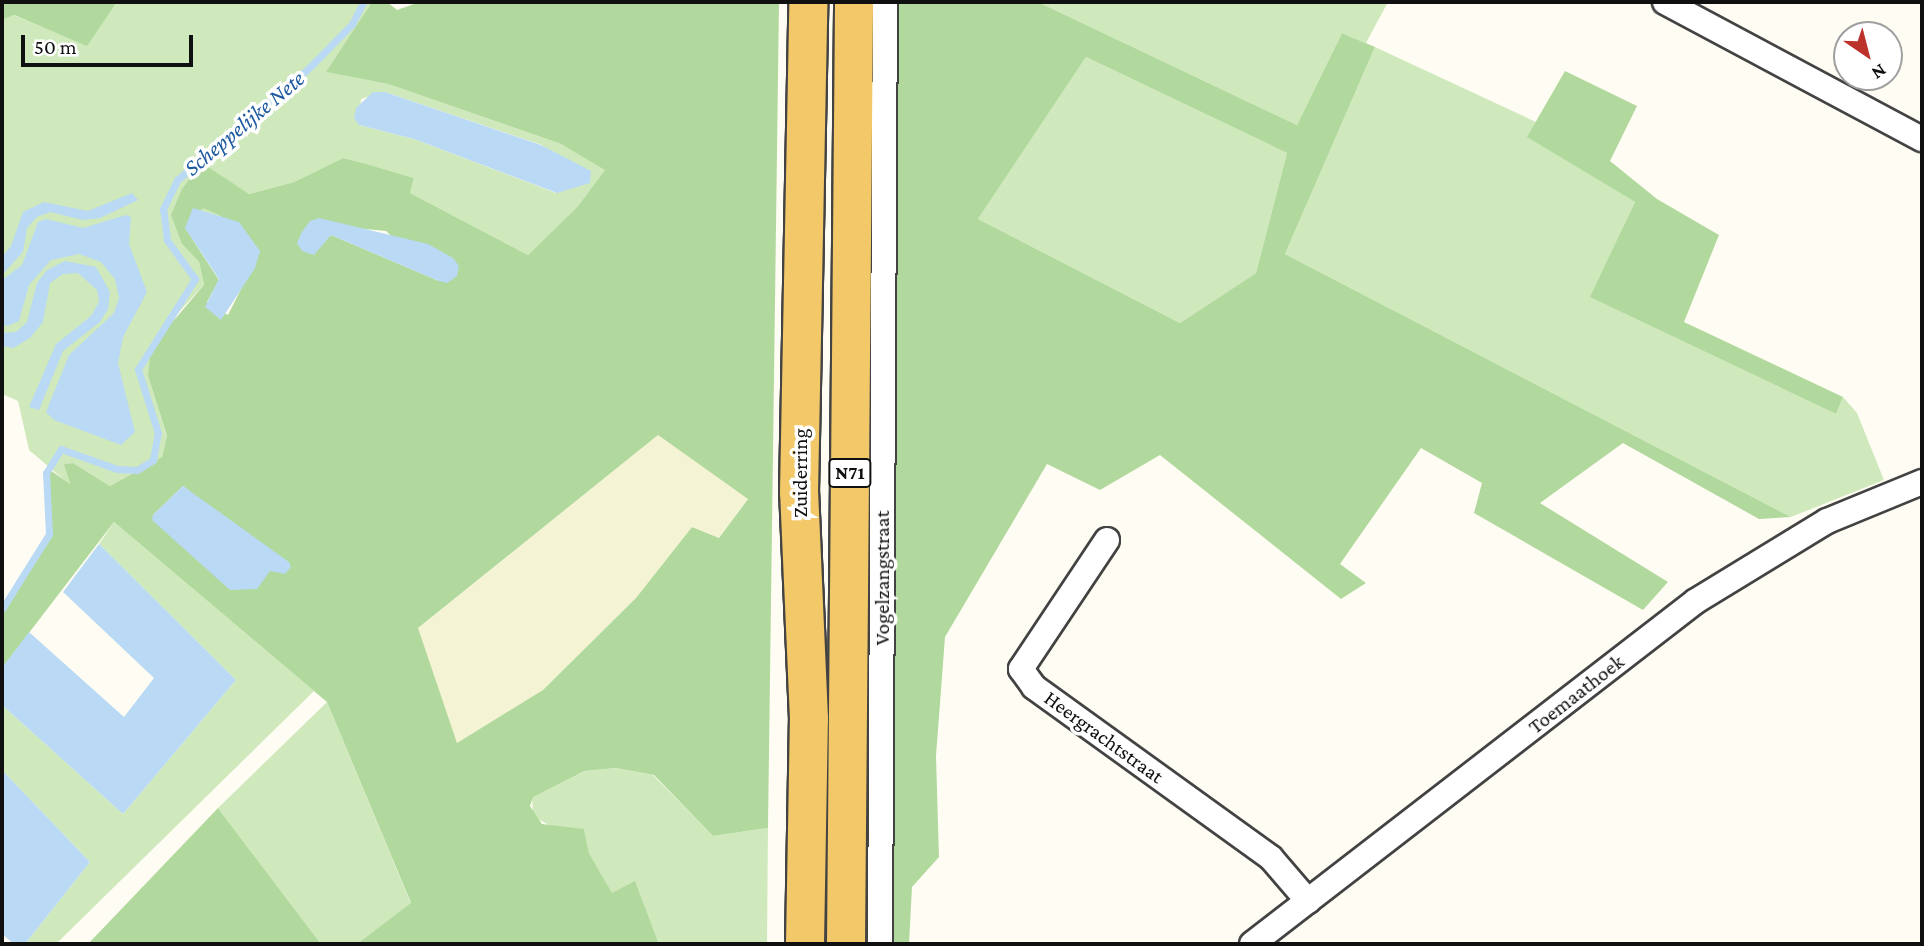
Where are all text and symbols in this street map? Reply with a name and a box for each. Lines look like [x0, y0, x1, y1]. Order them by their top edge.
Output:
scale bar [24, 21, 196, 65]
north arrow [1833, 21, 1903, 91]
text: 50 m [34, 35, 77, 59]
text: N [1868, 60, 1891, 84]
water label: Scheppelijke Nete [178, 65, 310, 181]
street label: Zuiderring [787, 428, 813, 518]
road number: N71 [827, 458, 873, 488]
street label: Vogelzangstraat [869, 511, 895, 645]
street label: Toemaathoek [1523, 649, 1629, 739]
street label: Heergrachtstraat [1039, 685, 1169, 789]

